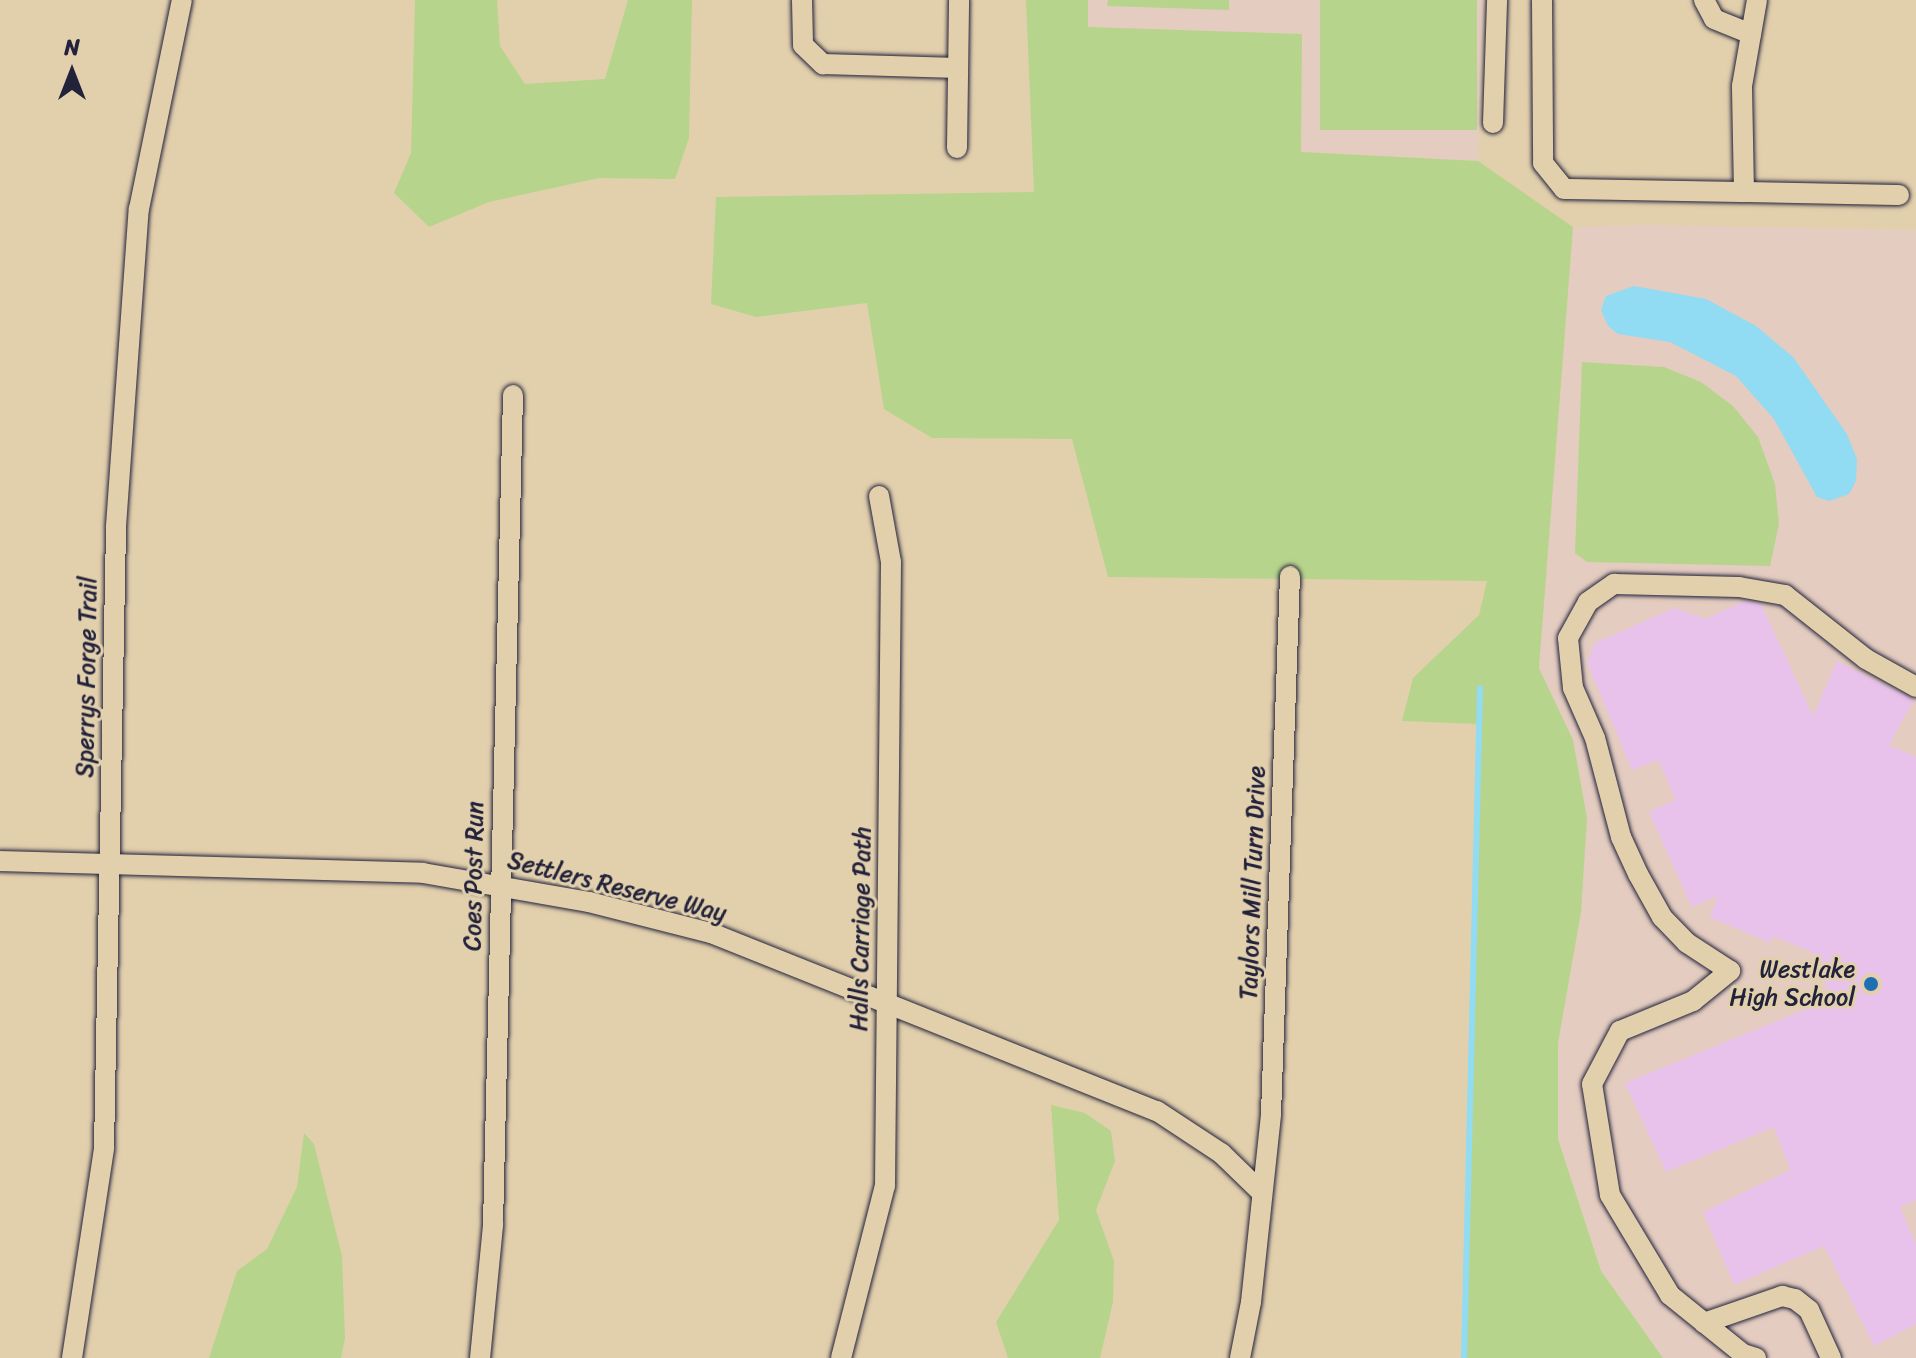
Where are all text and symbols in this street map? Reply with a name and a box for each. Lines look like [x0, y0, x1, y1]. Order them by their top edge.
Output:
text: N [64, 28, 80, 67]
north arrow [32, 32, 112, 112]
street label: Sperrys Forge Trail [71, 576, 103, 778]
street label: Taylors Mill Turn Drive [1235, 765, 1271, 1001]
street label: Coes Post Run [458, 800, 490, 952]
street label: Halls Carriage Path [845, 826, 877, 1032]
street label: Settlers Reserve Way [505, 846, 729, 928]
place label: Westlake High School [1730, 956, 1855, 1012]
marker: Westlake High School [1862, 975, 1880, 993]

